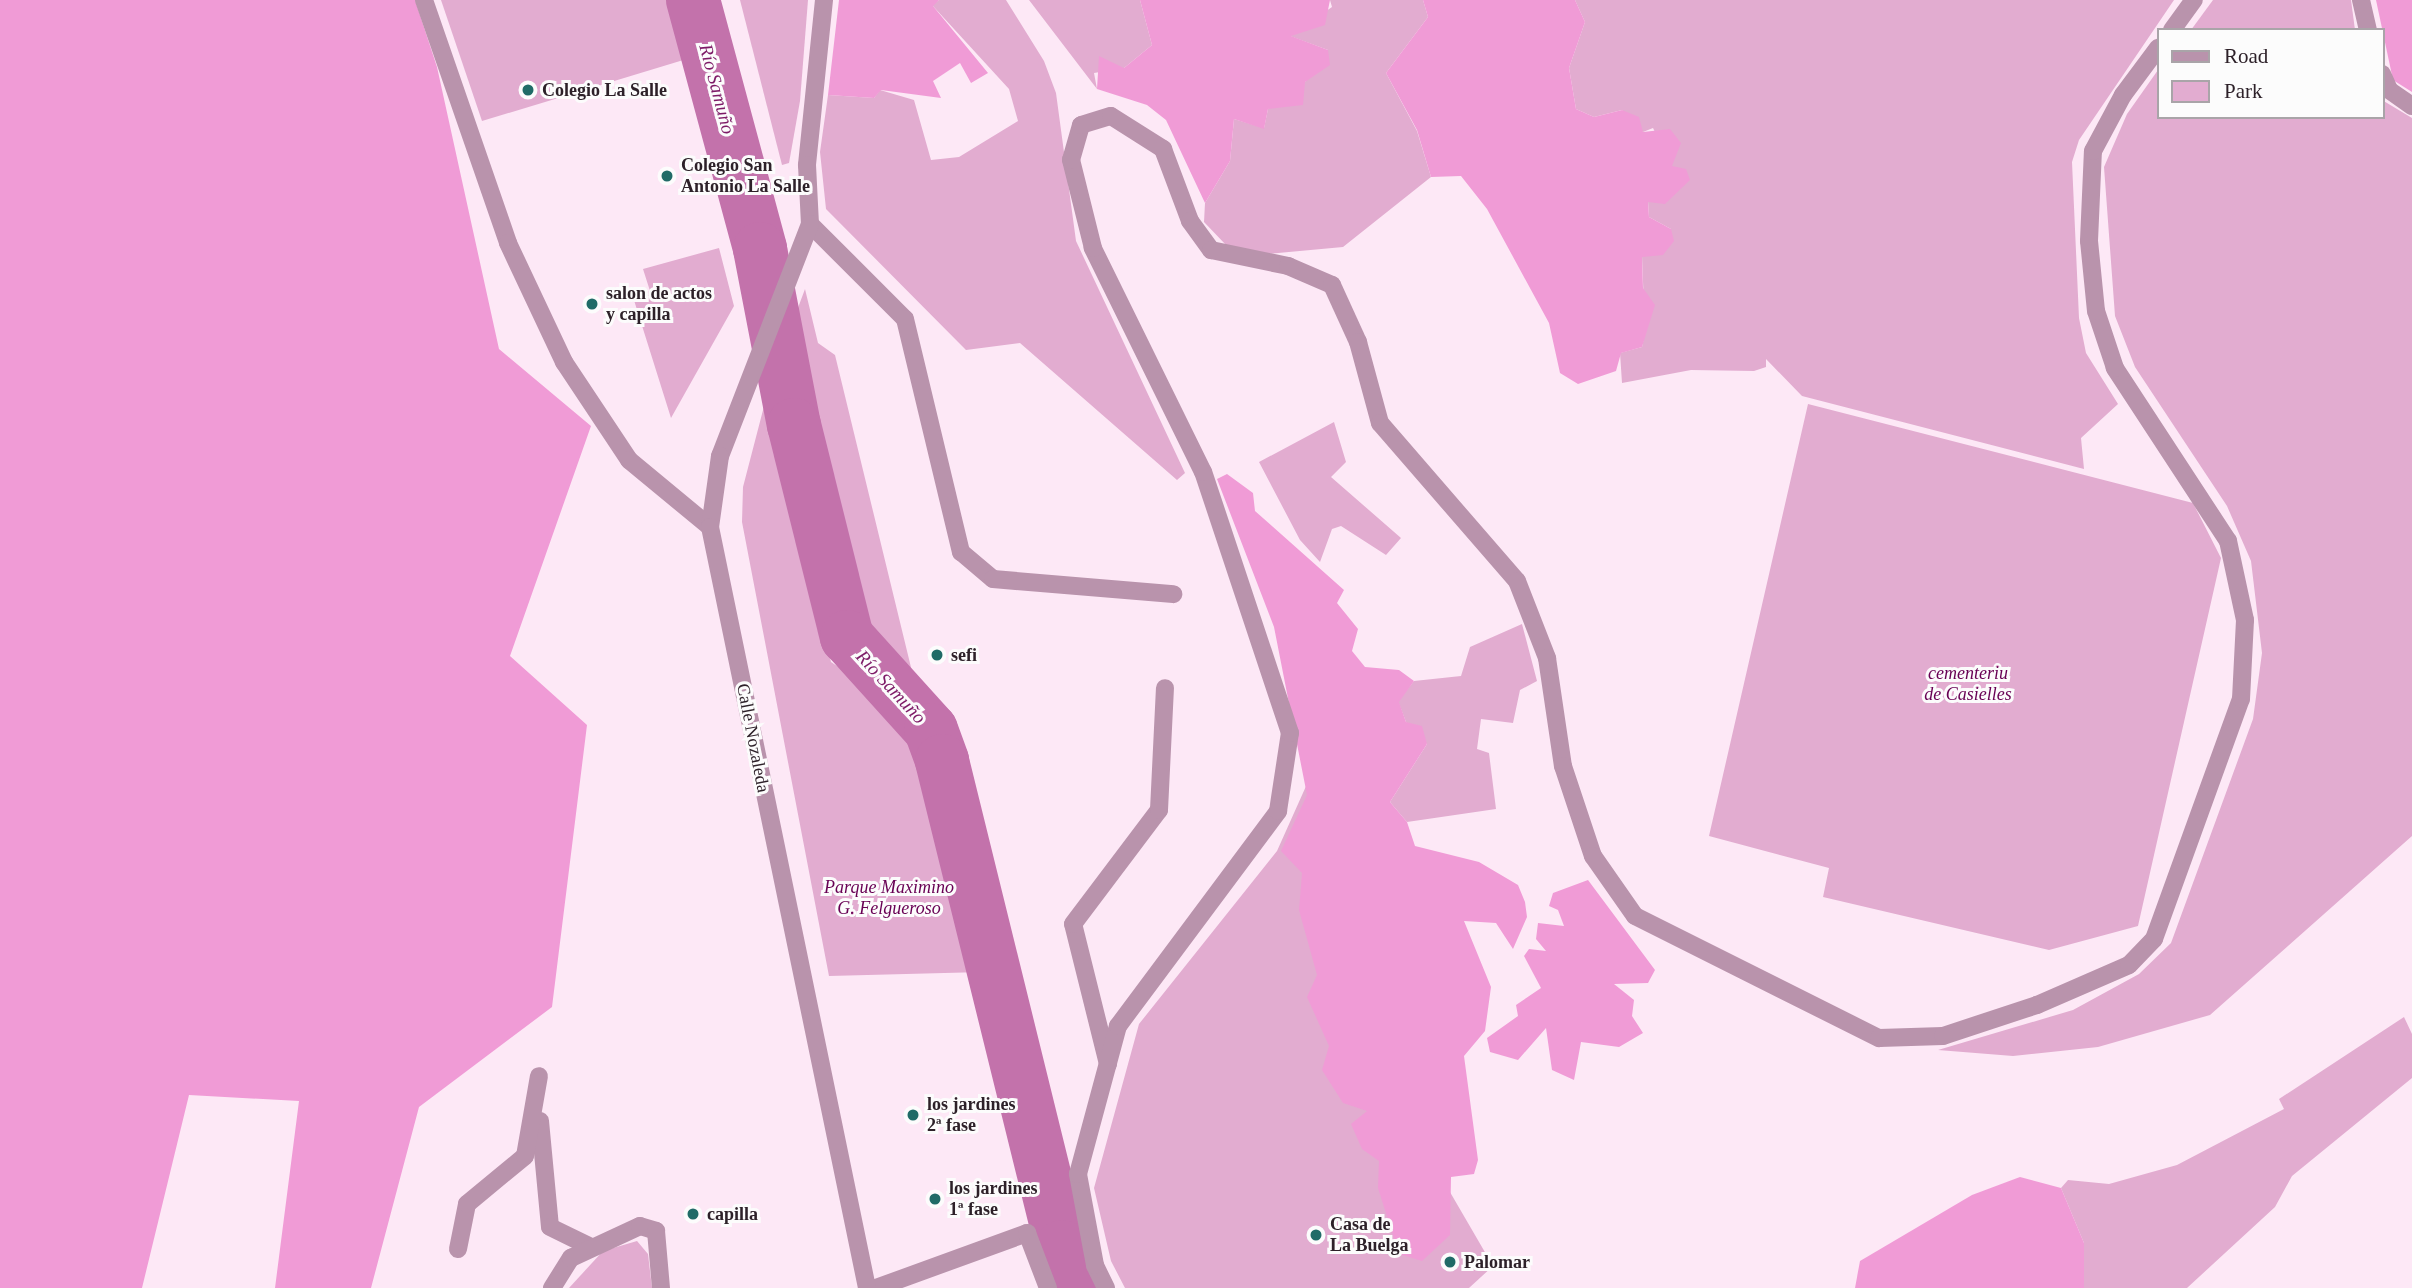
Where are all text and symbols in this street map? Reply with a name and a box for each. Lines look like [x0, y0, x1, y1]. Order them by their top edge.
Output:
legend [2156, 28, 2384, 119]
water label: Río Samuño [694, 41, 740, 137]
text: Road [2224, 44, 2268, 68]
place label: Colegio La Salle [542, 79, 667, 101]
text: Park [2224, 79, 2263, 103]
marker: Colegio La Salle [520, 82, 536, 98]
place label: Colegio San Antonio La Salle [681, 155, 810, 198]
marker: Colegio San Antonio La Salle [659, 168, 675, 184]
place label: salon de actos y capilla [606, 283, 712, 326]
marker: salon de actos y capilla [584, 296, 600, 312]
place label: sefi [951, 644, 977, 666]
water label: Río Samuño [851, 645, 931, 729]
marker: sefi [929, 647, 945, 663]
park label: cementeriu de Casielles [1924, 663, 2012, 706]
street label: Calle Nozaleda [732, 682, 774, 794]
park label: Parque Maximino G. Felgueroso [824, 877, 954, 920]
place label: los jardines 2ª fase [927, 1094, 1016, 1136]
marker: los jardines 2ª fase [905, 1107, 921, 1123]
place label: los jardines 1ª fase [949, 1178, 1038, 1220]
marker: los jardines 1ª fase [927, 1191, 943, 1207]
place label: capilla [707, 1203, 758, 1225]
marker: capilla [685, 1206, 701, 1222]
place label: Casa de La Buelga [1330, 1214, 1409, 1256]
marker: Casa de La Buelga [1308, 1227, 1324, 1243]
place label: Palomar [1464, 1251, 1530, 1273]
marker: Palomar [1442, 1254, 1458, 1270]

